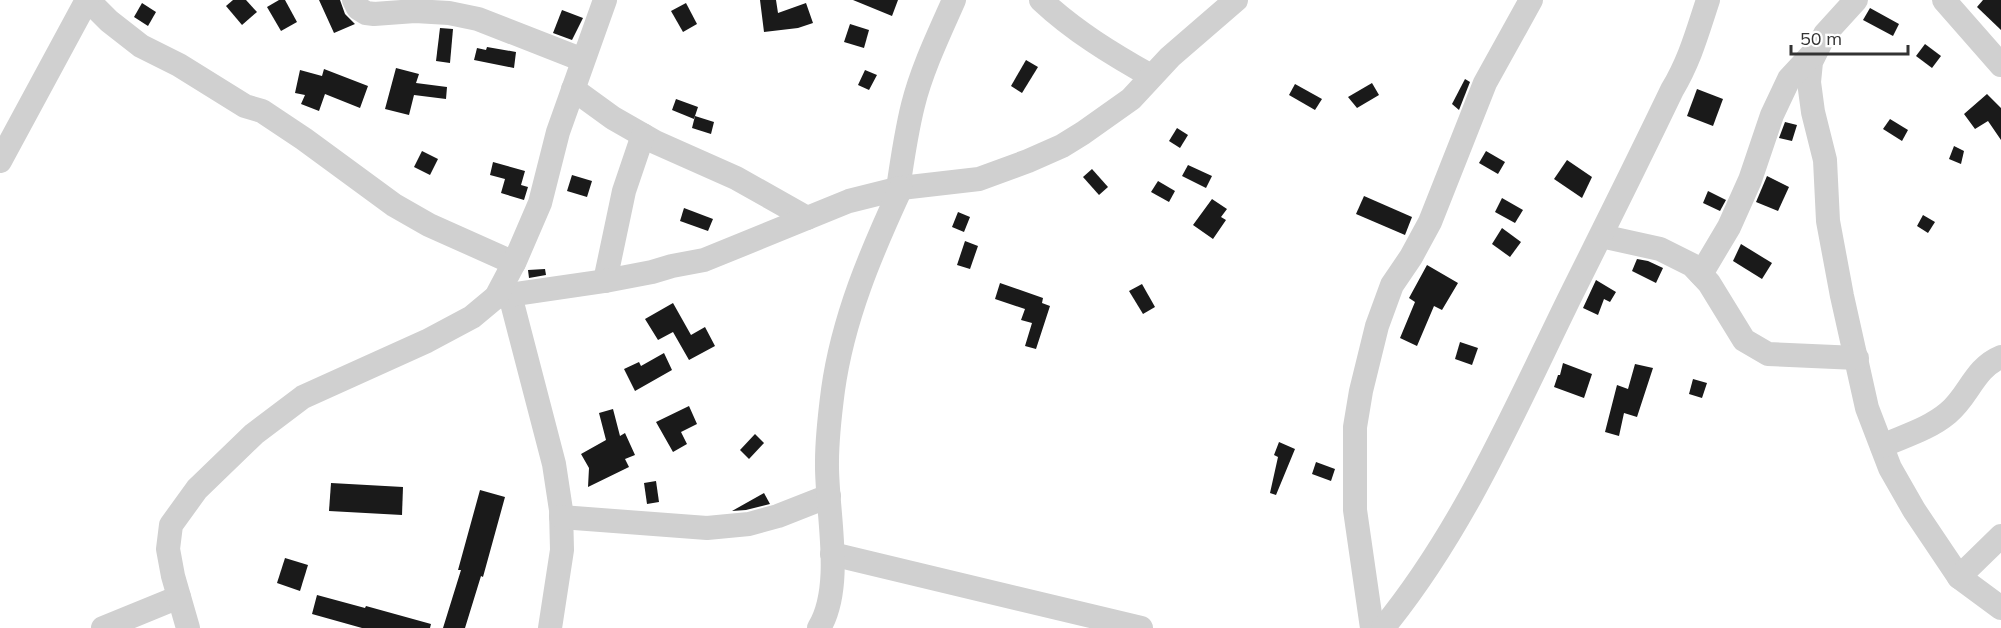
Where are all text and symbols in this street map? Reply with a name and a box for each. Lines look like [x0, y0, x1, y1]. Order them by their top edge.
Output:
scale bar [1791, 18, 1908, 56]
text: 50 m [1800, 27, 1842, 50]

